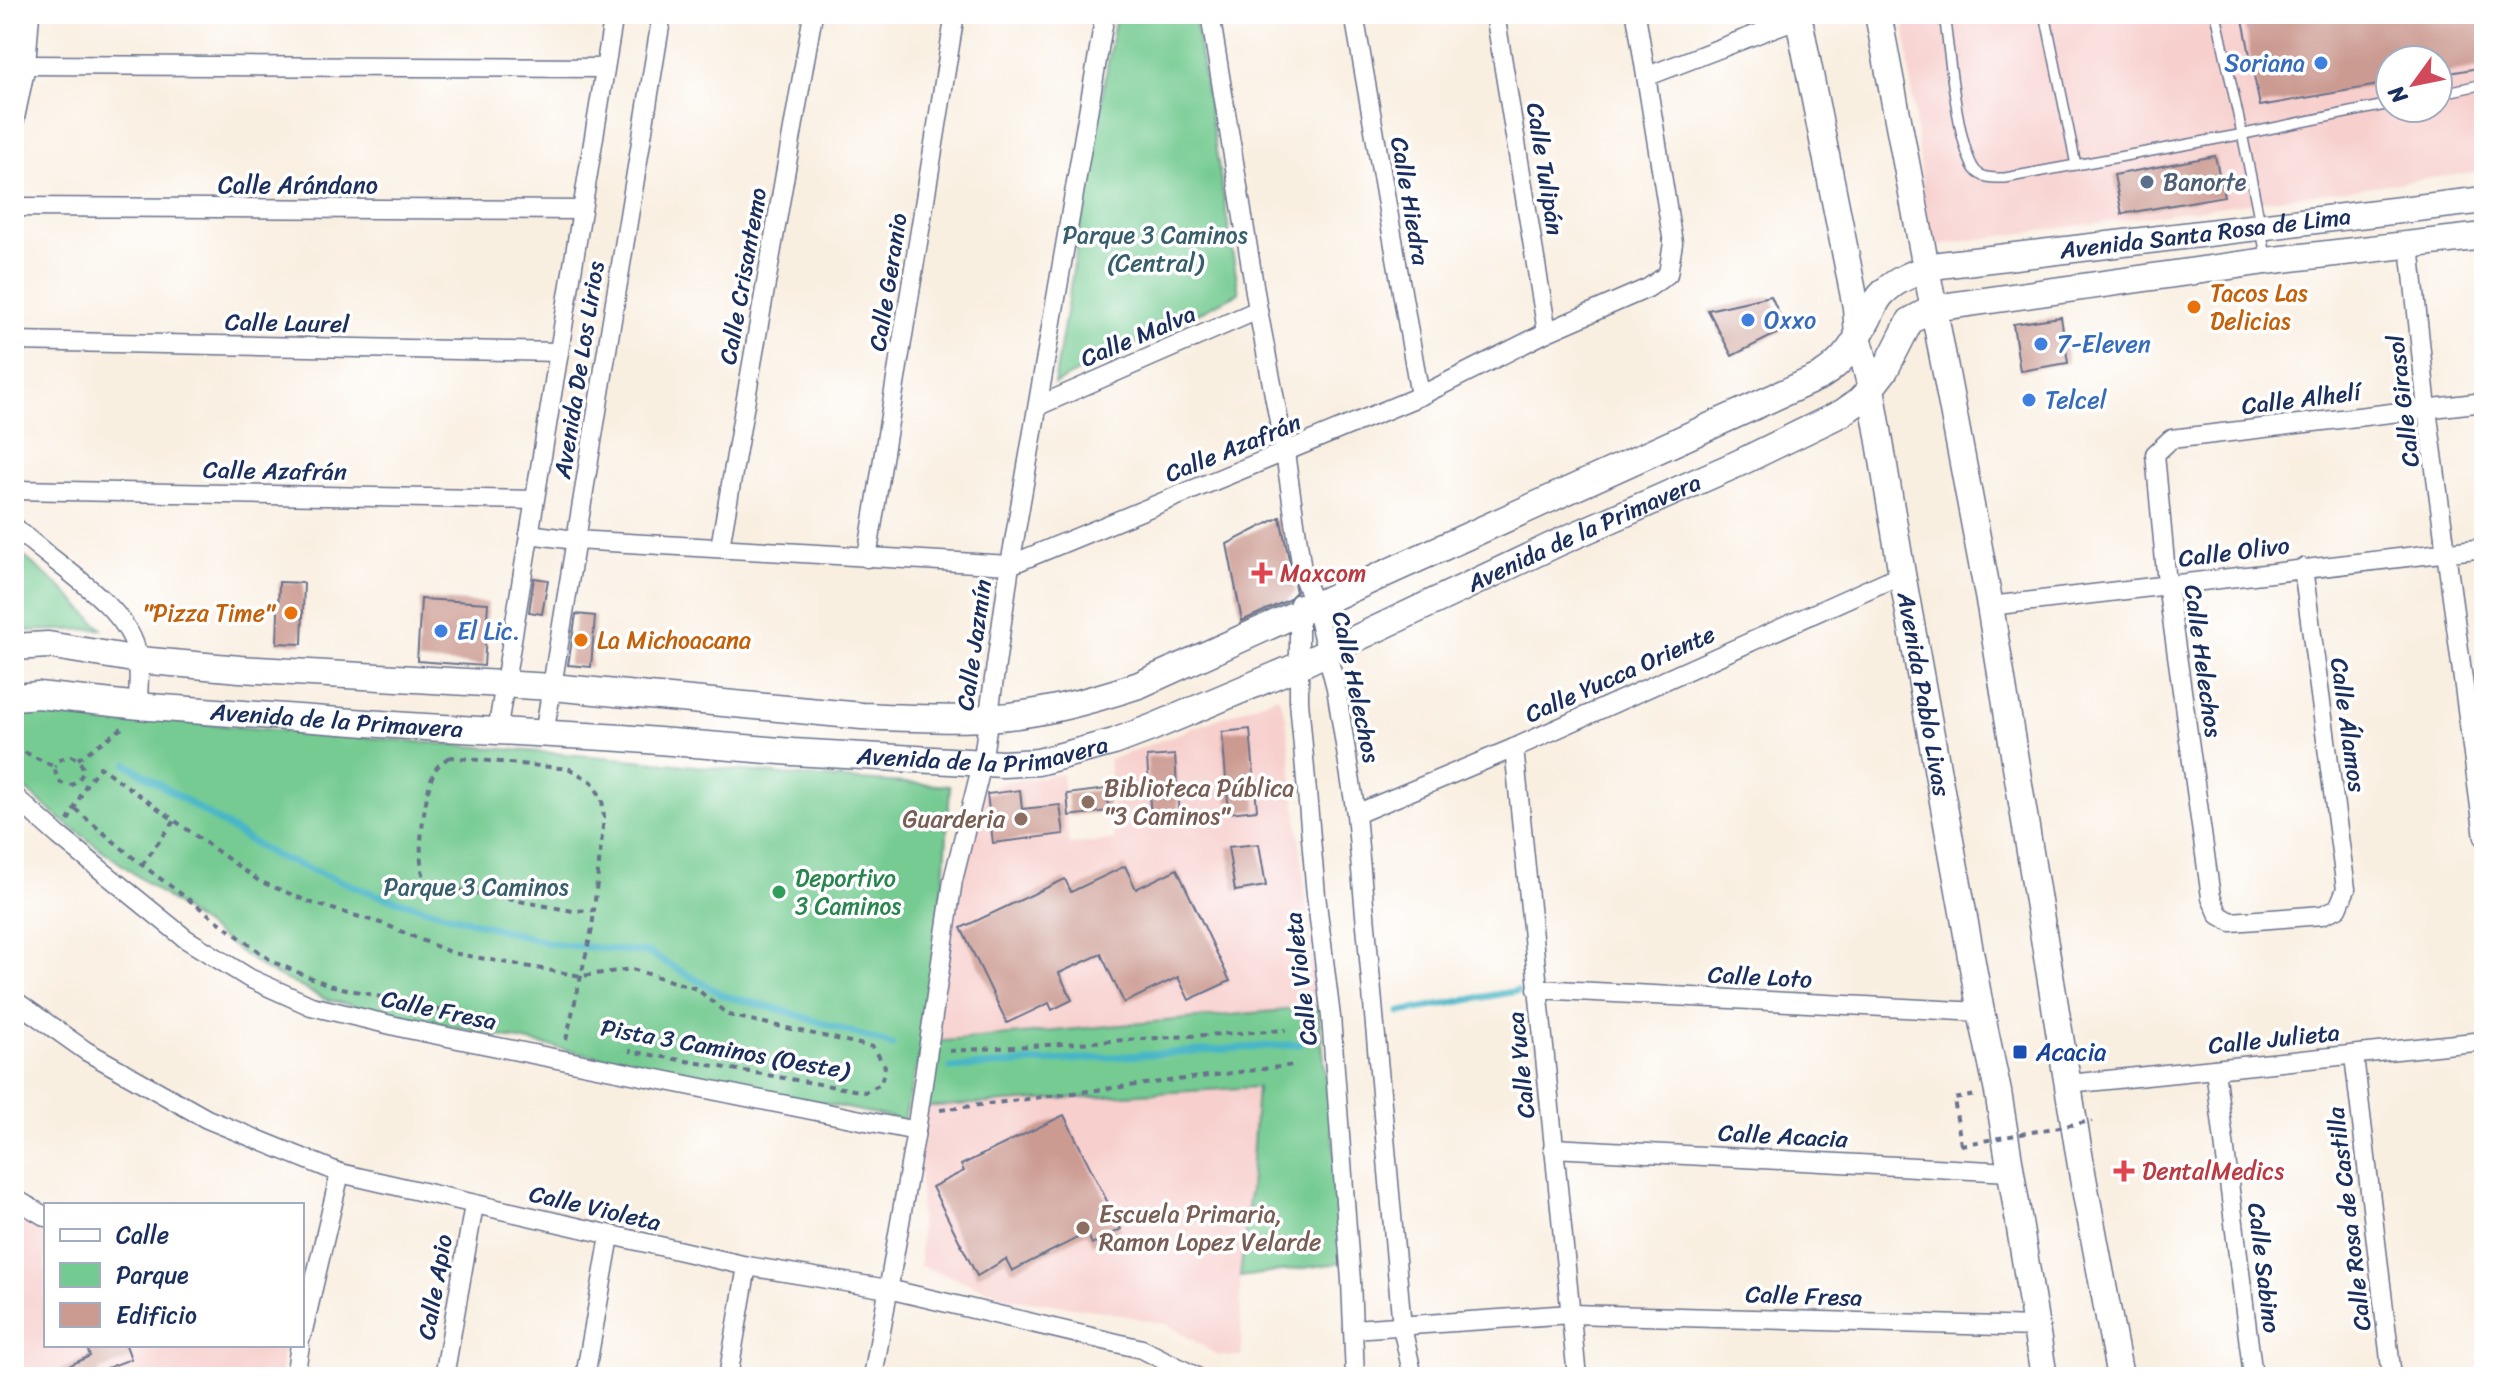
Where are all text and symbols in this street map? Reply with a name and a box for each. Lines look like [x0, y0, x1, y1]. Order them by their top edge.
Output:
place label: Soriana [2224, 42, 2305, 84]
north arrow [2374, 44, 2454, 124]
marker: Soriana [2312, 54, 2330, 72]
text: N [2377, 77, 2419, 112]
street label: Calle Tulipán [1514, 100, 1576, 238]
street label: Calle Hiedra [1378, 133, 1442, 269]
place label: Banorte [2163, 161, 2247, 203]
street label: Calle Arándano [218, 164, 378, 206]
marker: Banorte [2138, 173, 2156, 191]
street label: Calle Crisantemo [707, 184, 779, 368]
street label: Avenida Santa Rosa de Lima [2057, 195, 2353, 272]
street label: Calle Geranio [856, 210, 920, 354]
park label: Parque 3 Caminos (Central) [1063, 214, 1248, 284]
street label: Avenida De Los Lirios [541, 258, 617, 483]
place label: Tacos Las Delicias [2210, 272, 2308, 342]
street label: Calle Malva [1074, 293, 1202, 379]
marker: Tacos Las Delicias [2185, 298, 2203, 316]
place label: Oxxo [1764, 299, 1816, 341]
street label: Calle Laurel [224, 301, 351, 345]
marker: Oxxo [1739, 311, 1757, 329]
place label: 7-Eleven [2057, 323, 2151, 365]
street label: Calle Girasol [2374, 331, 2432, 469]
marker: 7-Eleven [2032, 335, 2050, 353]
street label: Calle Alhelí [2239, 370, 2366, 427]
place label: Telcel [2045, 379, 2108, 421]
marker: Telcel [2020, 391, 2038, 409]
street label: Calle Azafrán [1158, 402, 1308, 494]
street label: Calle Azafrán [203, 449, 347, 493]
street label: Avenida de la Primavera [1459, 461, 1708, 605]
street label: Calle Olivo [2176, 524, 2292, 580]
place label: Maxcom [1280, 552, 1367, 594]
marker: Maxcom [1251, 562, 1273, 584]
street label: Calle Jazmín [944, 577, 1004, 713]
street label: Calle Helechos [2172, 582, 2235, 740]
street label: Avenida Pablo Livas [1884, 588, 1963, 801]
place label: "Pizza Time" [143, 592, 277, 634]
marker: "Pizza Time" [282, 604, 300, 622]
street label: Calle Helechos [1319, 608, 1393, 767]
place label: El Lic. [457, 610, 520, 652]
street label: Calle Yucca Oriente [1518, 613, 1722, 735]
place label: La Michoacana [597, 619, 751, 661]
marker: El Lic. [432, 622, 450, 640]
marker: La Michoacana [572, 631, 590, 649]
street label: Calle Álamos [2318, 655, 2378, 795]
street label: Avenida de la Primavera [208, 690, 464, 750]
street label: Avenida de la Primavera [855, 723, 1113, 785]
place label: Biblioteca Pública "3 Caminos" [1104, 767, 1294, 837]
marker: Biblioteca Pública "3 Caminos" [1079, 793, 1097, 811]
place label: Guarderia [903, 798, 1006, 840]
marker: Guarderia [1012, 810, 1030, 828]
place label: Deportivo 3 Caminos [795, 857, 901, 927]
park label: Parque 3 Caminos [384, 866, 569, 908]
marker: Deportivo 3 Caminos [770, 883, 788, 901]
street label: Calle Violeta [1272, 910, 1330, 1048]
street label: Calle Loto [1707, 953, 1813, 1001]
street label: Calle Fresa [377, 977, 501, 1043]
street label: Pista 3 Caminos (Oeste) [597, 1006, 854, 1092]
street label: Calle Yuca [1495, 1010, 1547, 1120]
street label: Calle Julieta [2206, 1011, 2342, 1067]
place label: Acacia [2035, 1031, 2106, 1073]
marker: Acacia [2011, 1043, 2029, 1061]
street label: Calle Rosa de Castilla [2314, 1104, 2384, 1333]
street label: Calle Acacia [1717, 1112, 1850, 1160]
place label: DentalMedics [2142, 1150, 2284, 1192]
marker: DentalMedics [2113, 1160, 2135, 1182]
street label: Calle Violeta [525, 1172, 665, 1244]
place label: Escuela Primaria, Ramon Lopez Velarde [1099, 1193, 1321, 1263]
street label: Calle Sabino [2235, 1200, 2293, 1336]
legend [44, 1203, 304, 1347]
text: Calle [116, 1214, 169, 1256]
marker: Escuela Primaria, Ramon Lopez Velarde [1074, 1219, 1092, 1237]
street label: Calle Apio [405, 1231, 465, 1343]
text: Parque [116, 1254, 189, 1296]
street label: Calle Fresa [1745, 1273, 1863, 1319]
text: Edificio [116, 1294, 197, 1336]

